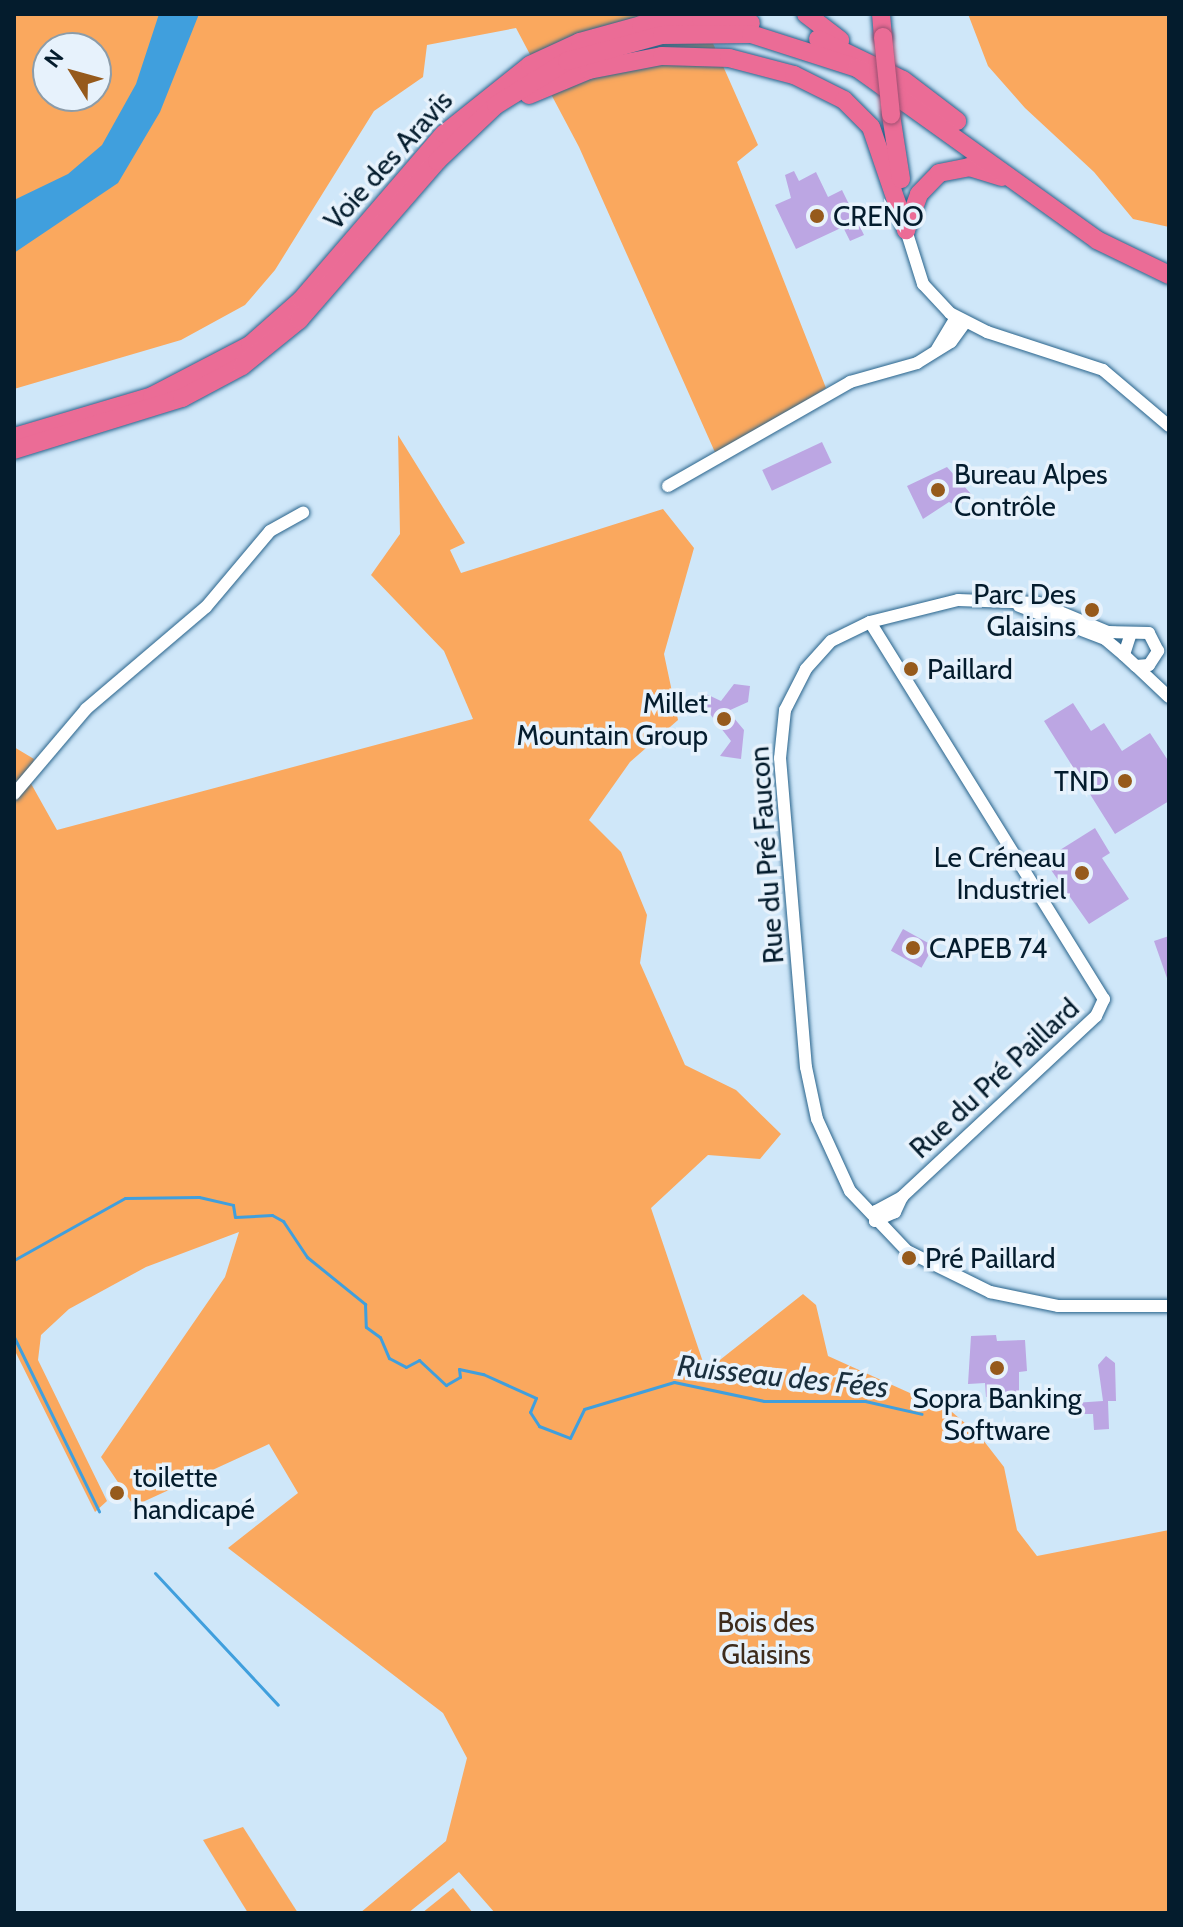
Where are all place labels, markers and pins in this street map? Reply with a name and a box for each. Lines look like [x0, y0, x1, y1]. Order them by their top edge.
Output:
place label: CRENO [833, 199, 924, 233]
marker: CRENO [808, 207, 826, 225]
place label: Bureau Alpes Contrôle [954, 457, 1108, 523]
marker: Bureau Alpes Contrôle [929, 481, 947, 499]
place label: Parc Des Glaisins [973, 577, 1076, 643]
marker: Parc Des Glaisins [1083, 601, 1101, 619]
place label: Paillard [927, 652, 1013, 686]
marker: Paillard [902, 660, 920, 678]
place label: Millet Mountain Group [517, 686, 708, 752]
marker: Millet Mountain Group [715, 710, 733, 728]
place label: TND [1054, 764, 1109, 798]
marker: TND [1116, 772, 1134, 790]
place label: Le Créneau Industriel [934, 840, 1066, 906]
marker: Le Créneau Industriel [1073, 864, 1091, 882]
place label: CAPEB 74 [929, 931, 1047, 965]
marker: CAPEB 74 [904, 939, 922, 957]
place label: Pré Paillard [925, 1241, 1056, 1275]
marker: Pré Paillard [900, 1249, 918, 1267]
marker: Sopra Banking Software [988, 1359, 1006, 1377]
place label: Sopra Banking Software [912, 1381, 1082, 1447]
place label: toilette handicapé [133, 1460, 255, 1526]
marker: toilette handicapé [108, 1484, 126, 1502]

